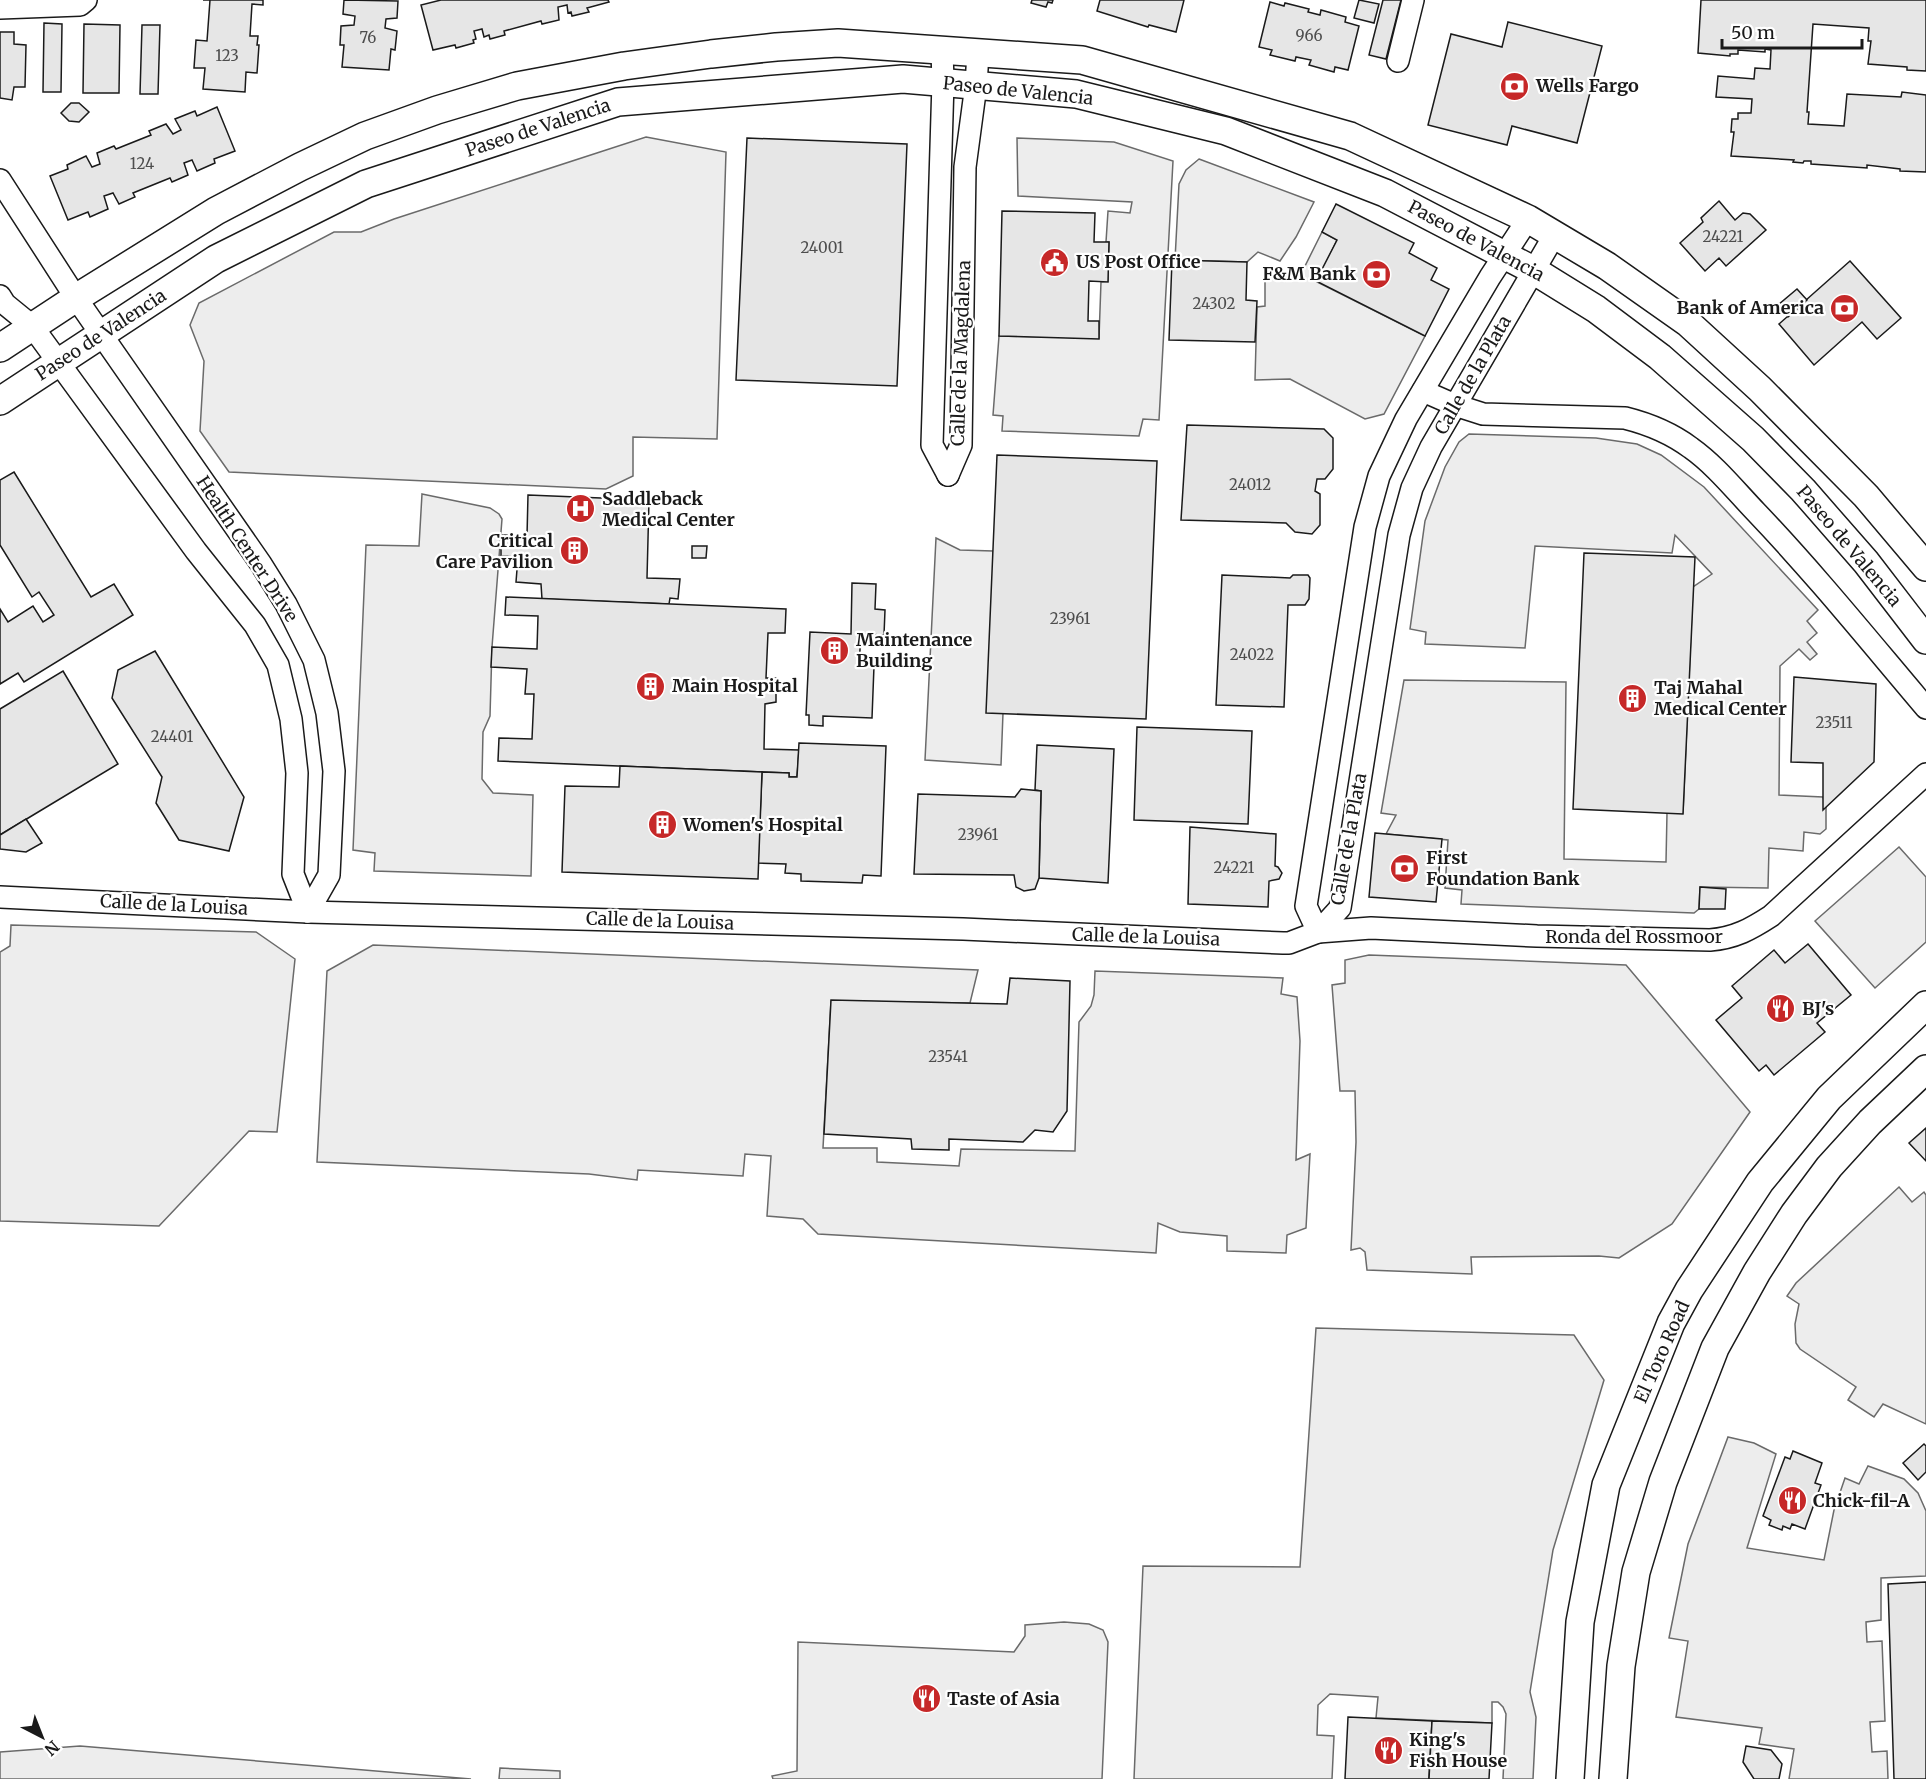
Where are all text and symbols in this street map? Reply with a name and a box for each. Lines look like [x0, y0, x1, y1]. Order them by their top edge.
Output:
scale bar [1722, 12, 1862, 50]
text: 50 m [1731, 21, 1775, 44]
house number: 966 [1295, 26, 1323, 45]
house number: 76 [360, 28, 376, 47]
house number: 123 [215, 46, 239, 65]
bank icon: Wells Fargo [1499, 70, 1531, 102]
street label: Paseo de Valencia [942, 71, 1095, 110]
place label: Wells Fargo [1535, 74, 1639, 97]
street label: Paseo de Valencia [462, 93, 614, 162]
house number: 124 [130, 154, 154, 173]
street label: Paseo de Valencia [1404, 195, 1549, 286]
house number: 24221 [1703, 227, 1744, 246]
house number: 24001 [800, 238, 844, 257]
public building icon: US Post Office [1039, 246, 1071, 278]
place label: US Post Office [1076, 250, 1201, 273]
bank icon: F&M Bank [1361, 258, 1393, 290]
street label: Calle de la Magdalena [946, 259, 975, 446]
place label: F&M Bank [1262, 262, 1356, 285]
street label: Paseo de Valencia [31, 284, 171, 385]
bank icon: Bank of America [1829, 292, 1861, 324]
house number: 24302 [1193, 294, 1236, 313]
place label: Bank of America [1677, 296, 1824, 319]
street label: Calle de la Plata [1429, 311, 1516, 438]
street label: Health Center Drive [192, 471, 303, 626]
house number: 24012 [1229, 475, 1271, 494]
street label: Paseo de Valencia [1792, 480, 1907, 611]
place label: Saddleback Medical Center [602, 487, 735, 531]
hospital icon: Saddleback Medical Center [565, 493, 597, 525]
place label: Critical Care Pavilion [436, 529, 553, 573]
building icon: Critical Care Pavilion [558, 535, 590, 567]
house number: 23961 [1050, 609, 1090, 628]
place label: Maintenance Building [856, 628, 973, 672]
building icon: Maintenance Building [819, 634, 851, 666]
house number: 24022 [1230, 645, 1274, 664]
building icon: Main Hospital [635, 670, 667, 702]
place label: Main Hospital [672, 674, 798, 697]
place label: Taj Mahal Medical Center [1654, 676, 1787, 720]
building icon: Taj Mahal Medical Center [1617, 682, 1649, 714]
house number: 23511 [1815, 713, 1853, 732]
house number: 24401 [151, 727, 194, 746]
street label: Calle de la Plata [1326, 771, 1372, 907]
building icon: Women's Hospital [646, 809, 678, 841]
place label: Women's Hospital [682, 813, 843, 836]
house number: 23961 [958, 825, 998, 844]
place label: First Foundation Bank [1426, 846, 1580, 890]
bank icon: First Foundation Bank [1389, 852, 1421, 884]
house number: 24221 [1214, 858, 1255, 877]
street label: Calle de la Louisa [99, 889, 249, 920]
street label: Calle de la Louisa [586, 906, 735, 935]
street label: Calle de la Louisa [1072, 922, 1221, 951]
street label: Ronda del Rossmoor [1545, 925, 1723, 948]
restaurant icon: BJ's [1765, 993, 1797, 1025]
place label: BJ's [1802, 997, 1834, 1020]
house number: 23541 [928, 1047, 968, 1066]
street label: El Toro Road [1629, 1297, 1694, 1407]
restaurant icon: Chick-fil-A [1776, 1485, 1808, 1517]
place label: Chick-fil-A [1813, 1489, 1910, 1512]
restaurant icon: Taste of Asia [910, 1683, 942, 1715]
place label: Taste of Asia [947, 1687, 1060, 1710]
north arrow [12, 1707, 72, 1767]
place label: King's Fish House [1409, 1728, 1507, 1772]
restaurant icon: King's Fish House [1372, 1734, 1404, 1766]
text: N [40, 1736, 63, 1760]

